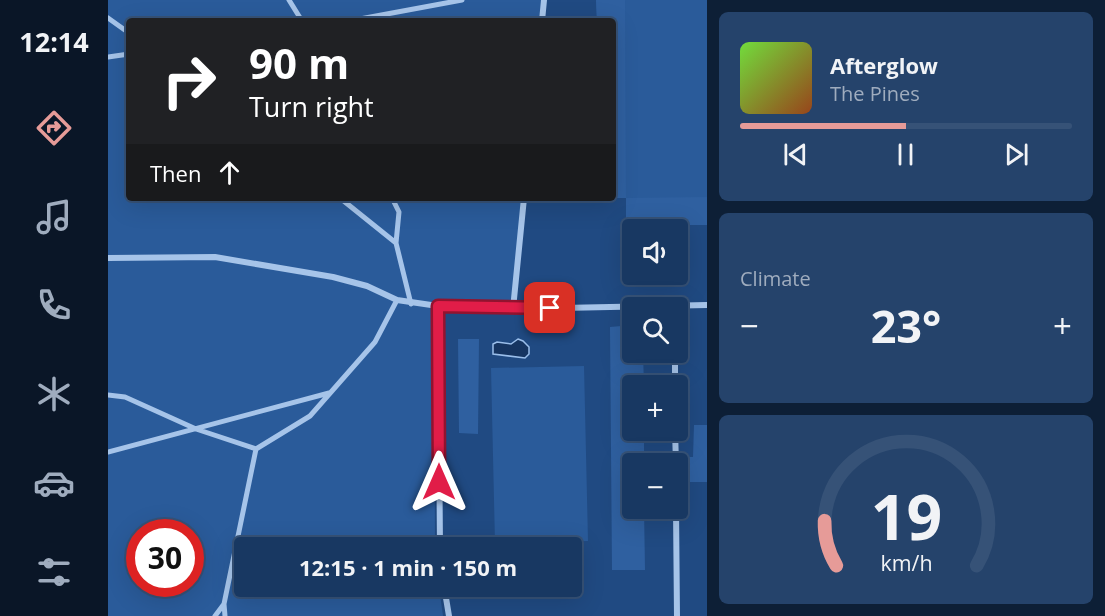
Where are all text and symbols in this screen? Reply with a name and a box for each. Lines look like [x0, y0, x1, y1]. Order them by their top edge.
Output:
text: 12:14 [19, 23, 89, 60]
text: 90 m [249, 34, 349, 91]
icon: right [150, 42, 228, 120]
text: Afterglow [830, 50, 938, 80]
text: The Pines [830, 80, 920, 107]
text: Turn right [249, 88, 374, 125]
icon: directions [33, 107, 75, 149]
icon: previous [779, 138, 812, 171]
icon: pause [889, 138, 922, 171]
icon: next [1000, 138, 1033, 171]
icon: ahead [213, 156, 246, 189]
text: Then [150, 158, 201, 188]
icon: music [33, 196, 75, 238]
map controls [622, 219, 688, 519]
button: sound [622, 219, 688, 285]
text: Climate [740, 265, 811, 292]
pin [524, 282, 575, 333]
icon: phone [33, 284, 75, 326]
icon: arrive [533, 291, 566, 324]
text: 23° [871, 295, 941, 356]
button: search [622, 297, 688, 363]
text: − [740, 303, 759, 348]
text: + [1053, 303, 1072, 348]
icon: climate [33, 373, 75, 415]
button: + [622, 375, 688, 441]
position arrow [407, 450, 471, 514]
button: − [622, 453, 688, 519]
icon: car [33, 462, 75, 504]
text: 19 [870, 474, 942, 559]
speed limit sign: 30 [126, 519, 204, 597]
text: km/h [880, 549, 932, 578]
icon: filters [33, 551, 75, 593]
text: 12:15 · 1 min · 150 m [299, 552, 517, 582]

